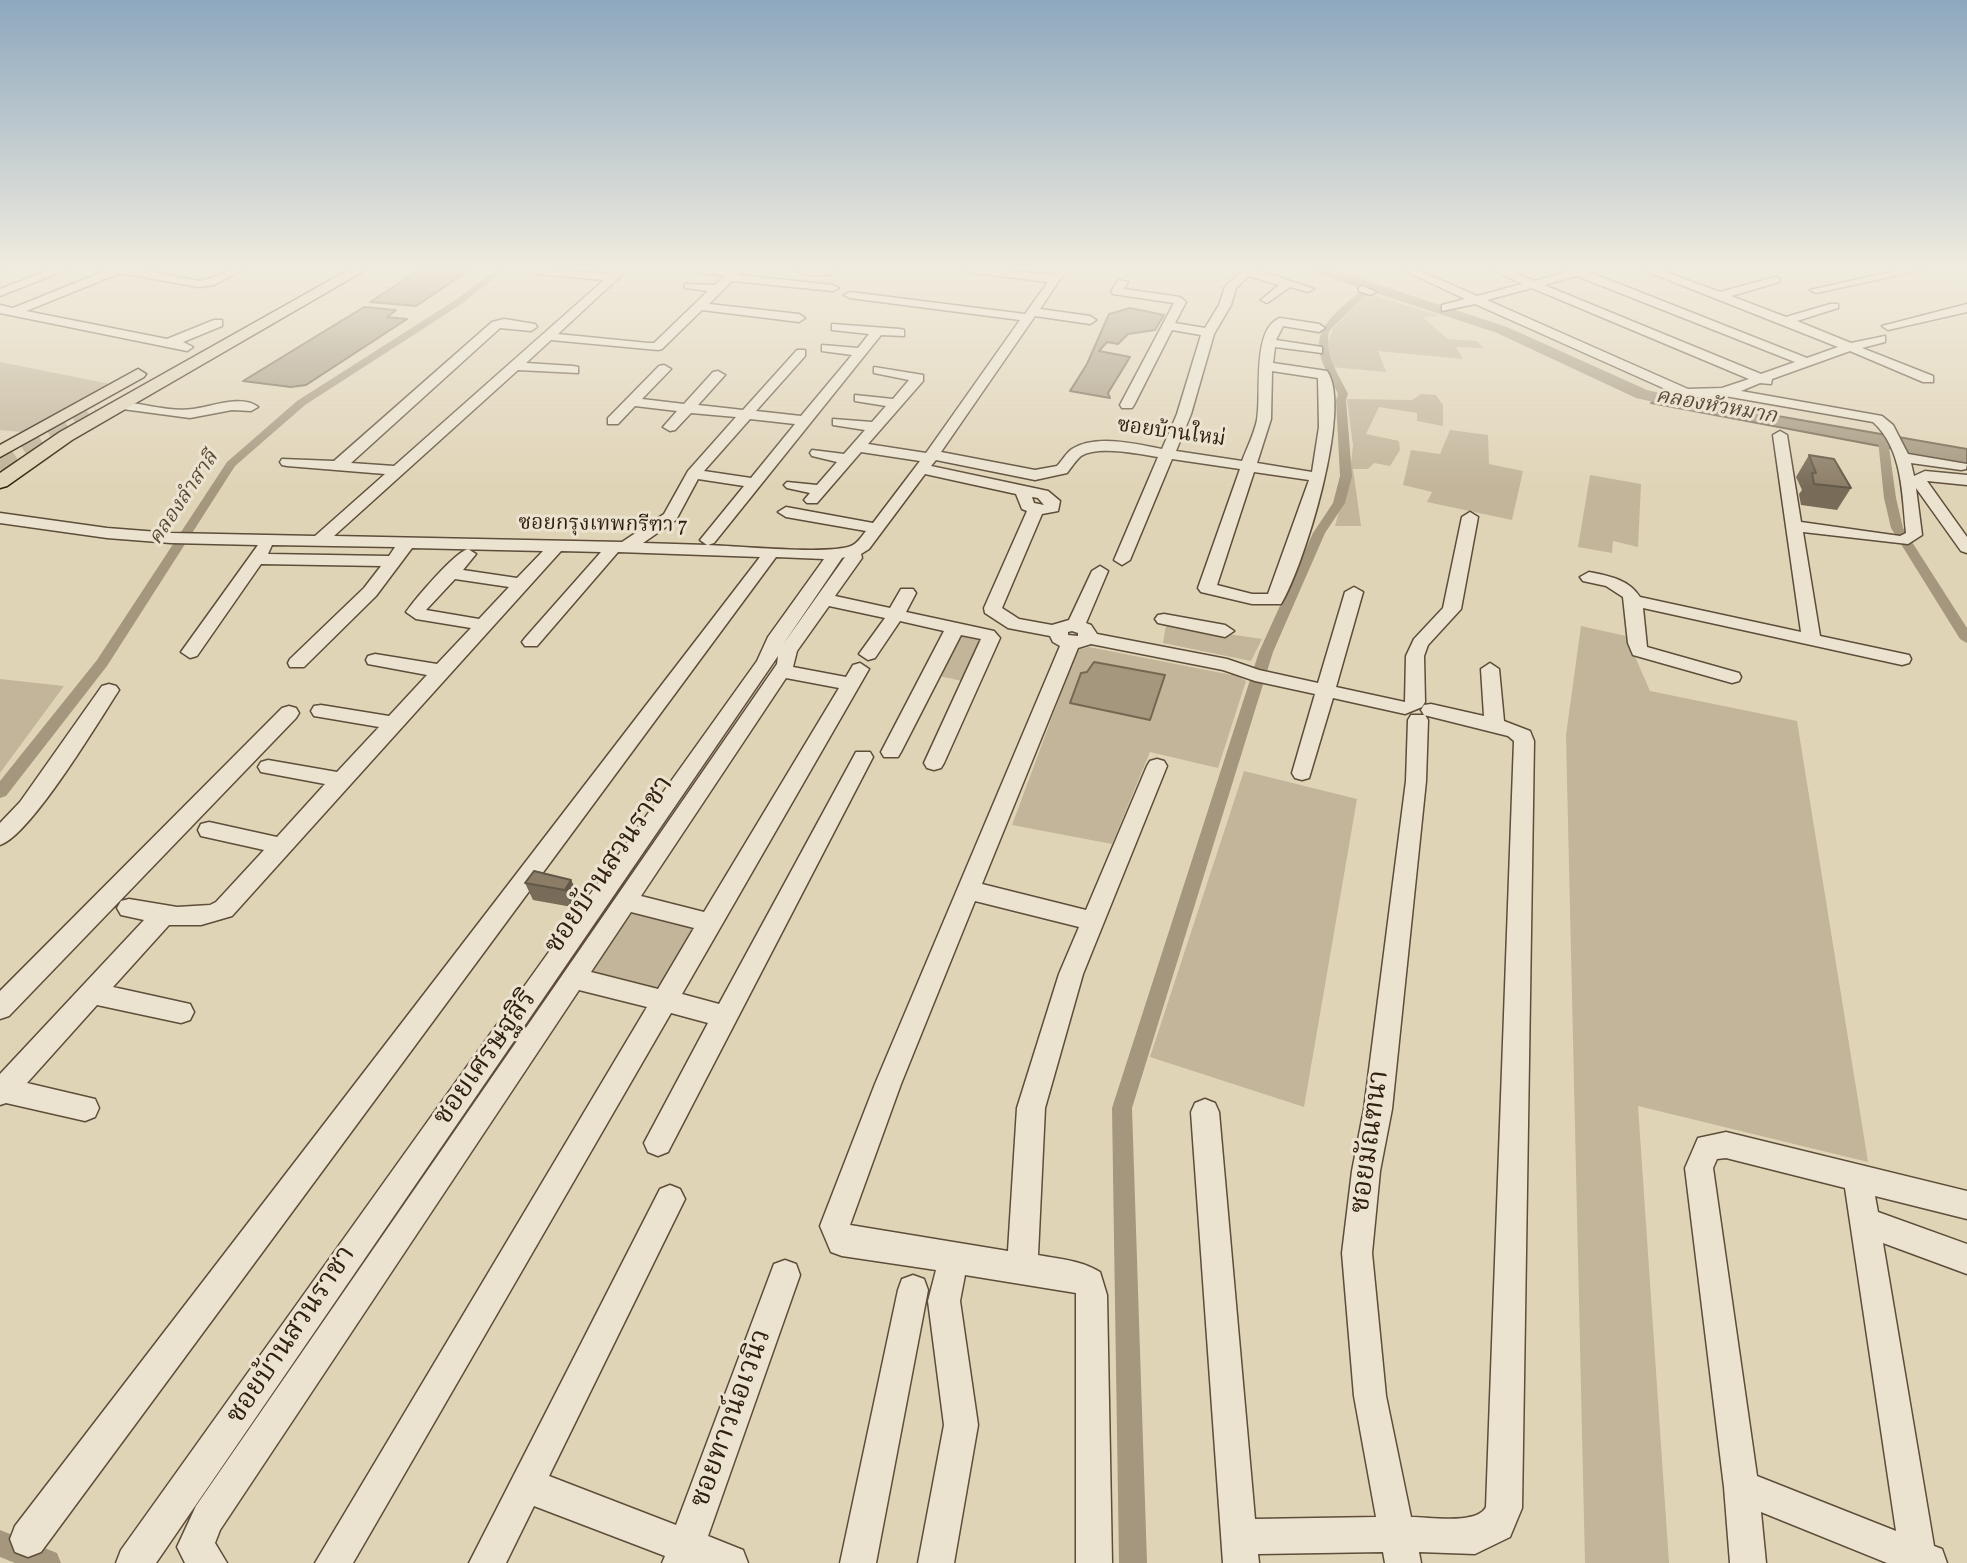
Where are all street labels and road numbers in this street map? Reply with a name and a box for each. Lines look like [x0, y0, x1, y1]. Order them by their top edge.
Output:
street label: ซอยบ้านใหม่ [1115, 414, 1227, 454]
street label: ซอยกรุงเทพกรีฑา 7 [518, 512, 688, 540]
street label: ซอยบ้านสวนราชา [539, 771, 683, 961]
street label: ซอยเศรษฐสิริ [428, 985, 546, 1133]
street label: ซอยมัณฑนา [1345, 1068, 1399, 1216]
street label: ซอยบ้านสวนราชา [221, 1241, 365, 1431]
street label: ซอยทาวน์อเวนิว [685, 1325, 781, 1513]

